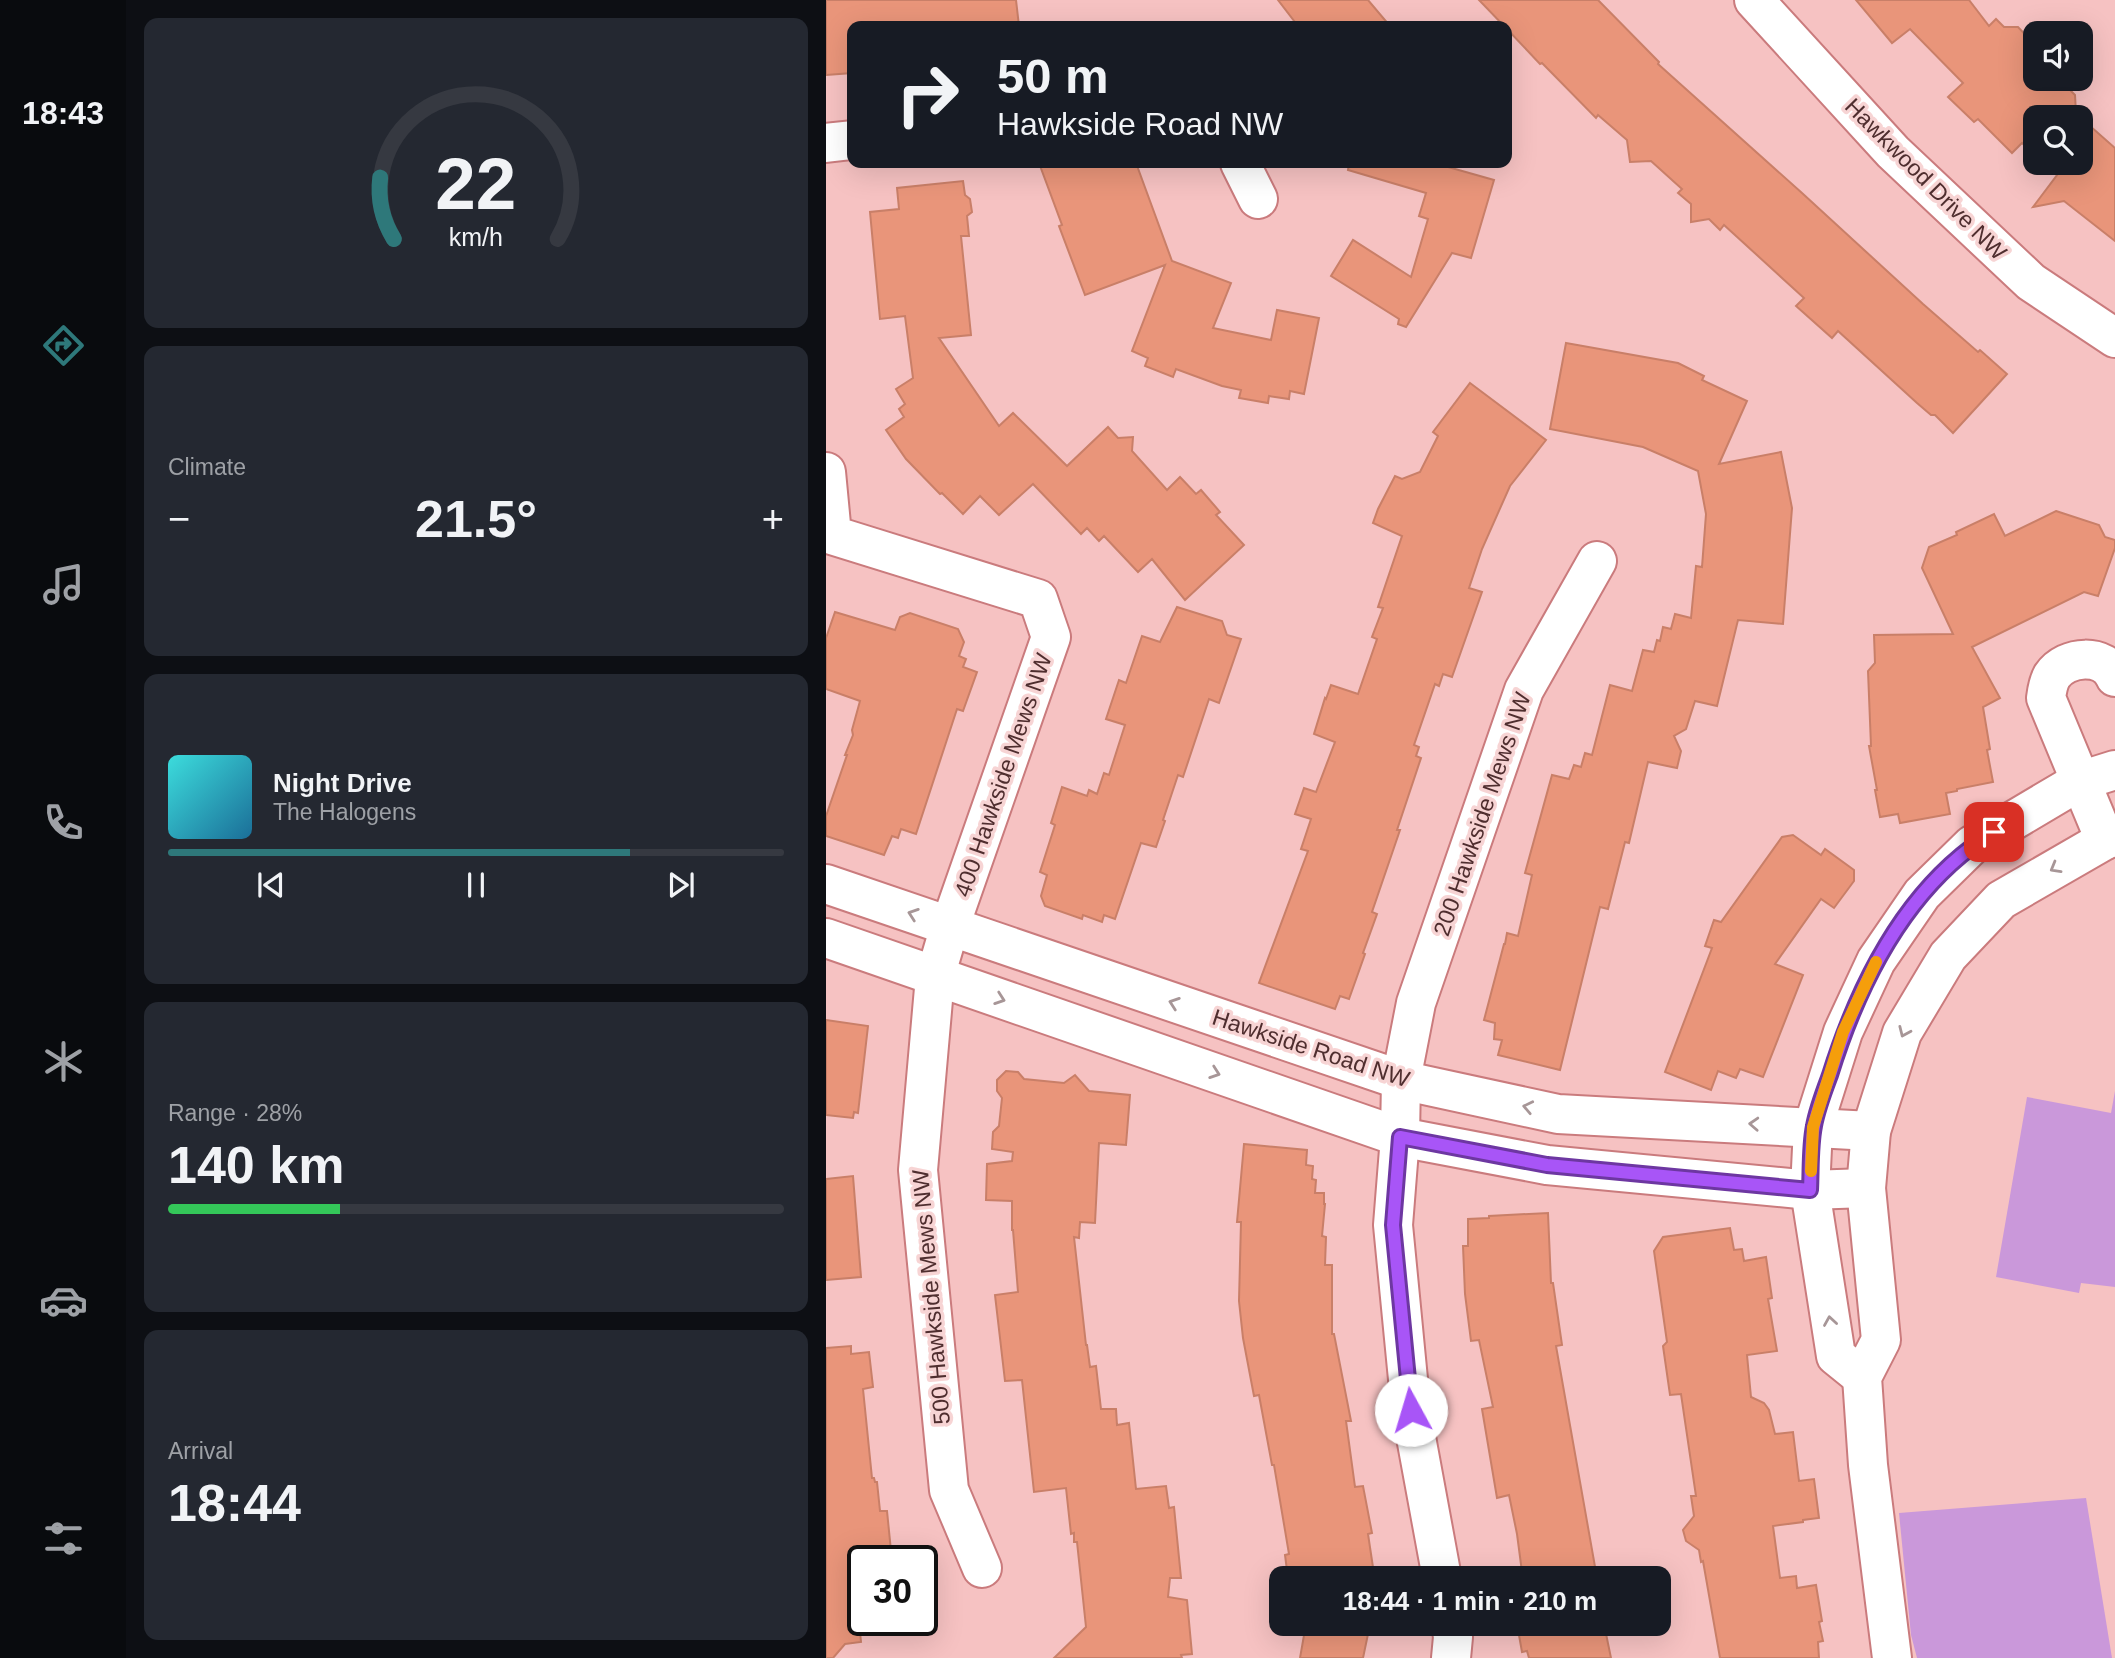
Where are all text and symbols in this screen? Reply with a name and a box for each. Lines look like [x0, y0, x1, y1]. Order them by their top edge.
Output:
map controls [2023, 21, 2093, 175]
button: sound [2023, 21, 2093, 91]
icon: right [882, 49, 973, 140]
text: 50 m [997, 49, 1109, 103]
street label: Hawkwood Drive NW [1840, 93, 2012, 265]
text: 18:43 [22, 95, 104, 131]
button: search [2023, 105, 2093, 175]
text: Hawkside Road NW [997, 106, 1283, 142]
text: 22 [436, 143, 516, 224]
text: km/h [449, 223, 503, 251]
icon: directions [39, 321, 88, 370]
text: Climate [168, 454, 246, 480]
text: 21.5° [415, 490, 537, 548]
text: − [168, 498, 190, 540]
text: + [762, 498, 784, 540]
icon: music [39, 560, 88, 609]
street label: 400 Hawkside Mews NW [949, 650, 1057, 900]
street label: 200 Hawkside Mews NW [1428, 689, 1536, 939]
text: Night Drive [273, 768, 412, 798]
icon: phone [39, 798, 88, 847]
text: The Halogens [273, 799, 416, 825]
pin [1964, 802, 2024, 862]
icon: arrive [1975, 813, 2013, 851]
one-way arrow [2050, 860, 2063, 873]
icon: previous [252, 866, 290, 904]
icon: pause [457, 866, 495, 904]
icon: next [662, 866, 700, 904]
one-way arrow [907, 908, 919, 922]
one-way arrow [993, 991, 1005, 1005]
one-way arrow [1169, 997, 1181, 1011]
street label: Hawkside Road NW [1209, 1004, 1413, 1092]
one-way arrow [1898, 1025, 1912, 1037]
icon: climate [39, 1037, 88, 1086]
one-way arrow [1208, 1065, 1220, 1079]
text: Range · 28% [168, 1100, 302, 1126]
one-way arrow [1522, 1101, 1534, 1116]
one-way arrow [1748, 1116, 1759, 1131]
text: 140 km [168, 1136, 344, 1194]
street label: 500 Hawkside Mews NW [907, 1168, 955, 1425]
icon: car [39, 1276, 88, 1325]
one-way arrow [1823, 1315, 1838, 1327]
position arrow [1374, 1373, 1448, 1447]
text: Arrival [168, 1438, 233, 1464]
text: 18:44 [168, 1474, 301, 1532]
icon: filters [39, 1514, 88, 1563]
speed limit sign: 30 [847, 1545, 938, 1636]
text: 18:44 · 1 min · 210 m [1343, 1586, 1597, 1616]

